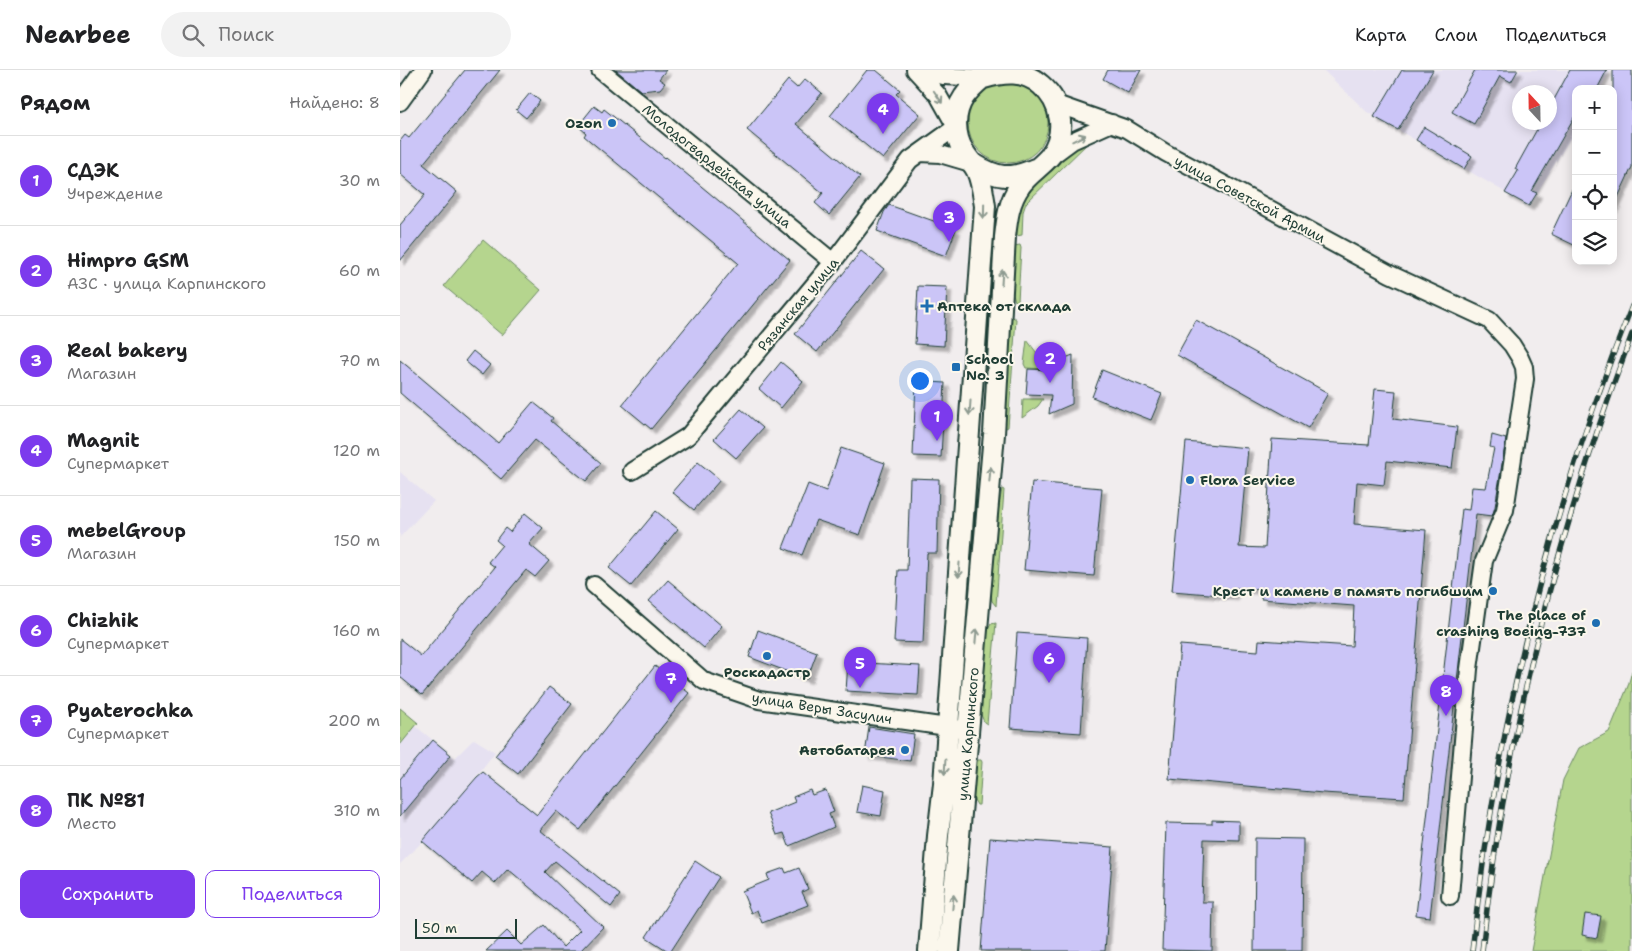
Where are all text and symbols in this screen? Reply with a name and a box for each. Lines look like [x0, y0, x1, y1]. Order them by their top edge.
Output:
search box [161, 12, 511, 57]
text: Nearbee [25, 19, 131, 51]
icon: search [179, 21, 207, 49]
text: Поиск [219, 22, 274, 47]
text: Карта [1355, 23, 1406, 47]
text: Слои [1434, 23, 1478, 47]
text: Поделиться [1506, 23, 1607, 47]
north arrow [1512, 85, 1557, 130]
map controls [1572, 85, 1617, 265]
button: + [1572, 85, 1617, 130]
text: Рядом [20, 89, 90, 117]
one-way arrow [933, 90, 943, 104]
text: Найдено: 8 [289, 92, 380, 113]
pin: 4 [867, 93, 899, 134]
street label: Молодогвардейская улица [639, 100, 796, 232]
place label: Ozon [565, 114, 602, 132]
marker: Ozon [606, 117, 618, 129]
button: − [1572, 130, 1617, 175]
one-way arrow [1071, 133, 1086, 142]
street label: улица Советской Армии [1171, 151, 1329, 247]
text: СДЭК [67, 158, 119, 183]
text: 1 [32, 170, 40, 191]
text: 30 m [339, 170, 380, 191]
button: locate [1572, 175, 1617, 220]
text: Учреждение [67, 183, 163, 204]
pin: 3 [933, 201, 965, 242]
one-way arrow [979, 202, 989, 219]
button: layers [1572, 220, 1617, 265]
text: Himpro GSM [67, 248, 189, 273]
street label: Рязанская улица [754, 253, 843, 354]
text: 2 [30, 260, 42, 281]
text: 60 m [339, 260, 380, 281]
one-way arrow [998, 269, 1007, 285]
text: АЗС · улица Карпинского [67, 273, 266, 294]
place label: Аптека от склада [937, 297, 1071, 315]
marker: Аптека от склада [921, 300, 933, 312]
text: Real bakery [67, 338, 188, 363]
pin: 2 [1034, 342, 1066, 383]
text: 3 [30, 350, 42, 371]
text: 70 m [339, 350, 380, 371]
place label: School No. 3 [966, 350, 1014, 384]
marker: School No. 3 [950, 361, 962, 373]
text: Магазин [67, 363, 136, 384]
your location [907, 368, 933, 394]
pin: 1 [921, 400, 953, 441]
one-way arrow [966, 400, 975, 416]
text: Magnit [67, 428, 139, 453]
text: 4 [30, 440, 42, 461]
text: 120 m [333, 440, 380, 461]
text: Супермаркет [67, 453, 169, 474]
one-way arrow [986, 466, 995, 482]
place label: Flora Service [1200, 471, 1295, 489]
marker: Flora Service [1184, 474, 1196, 486]
text: mebelGroup [67, 518, 186, 543]
text: 5 [31, 530, 41, 551]
text: 150 m [333, 530, 380, 551]
text: Магазин [67, 543, 136, 564]
one-way arrow [954, 562, 964, 578]
place label: Крест и камень в память погибшим [1213, 582, 1483, 600]
marker: Крест и камень в память погибшим [1487, 585, 1499, 597]
place label: The place of crashing Boeing-737 [1436, 606, 1586, 640]
text: Chizhik [67, 608, 139, 633]
marker: The place of crashing Boeing-737 [1590, 617, 1602, 629]
text: 6 [30, 620, 42, 641]
text: 160 m [333, 620, 380, 641]
one-way arrow [971, 628, 981, 644]
text: Супермаркет [67, 633, 169, 654]
pin: 6 [1033, 642, 1065, 683]
pin: 5 [844, 647, 876, 688]
marker: Роскадастр [761, 650, 773, 662]
pin: 7 [655, 662, 687, 703]
place label: Роскадастр [724, 663, 810, 681]
street label: улица Карпинского [953, 667, 983, 801]
pin: 8 [1430, 675, 1462, 716]
street label: улица Веры Засулич [751, 688, 893, 728]
text: Pyaterochka [67, 698, 193, 723]
text: 7 [30, 710, 42, 731]
text: 200 m [328, 710, 380, 731]
text: Супермаркет [67, 723, 169, 744]
place label: Автобатарея [799, 741, 895, 759]
marker: Автобатарея [899, 744, 911, 756]
one-way arrow [940, 759, 949, 775]
text: ПК №81 [67, 788, 145, 813]
text: 8 [30, 800, 42, 821]
text: 310 m [333, 800, 380, 821]
text: Место [67, 813, 117, 834]
button: Сохранить [20, 870, 195, 918]
button: Поделиться [205, 870, 380, 918]
one-way arrow [948, 895, 958, 911]
scale bar [415, 916, 518, 939]
text: 50 m [422, 919, 457, 937]

